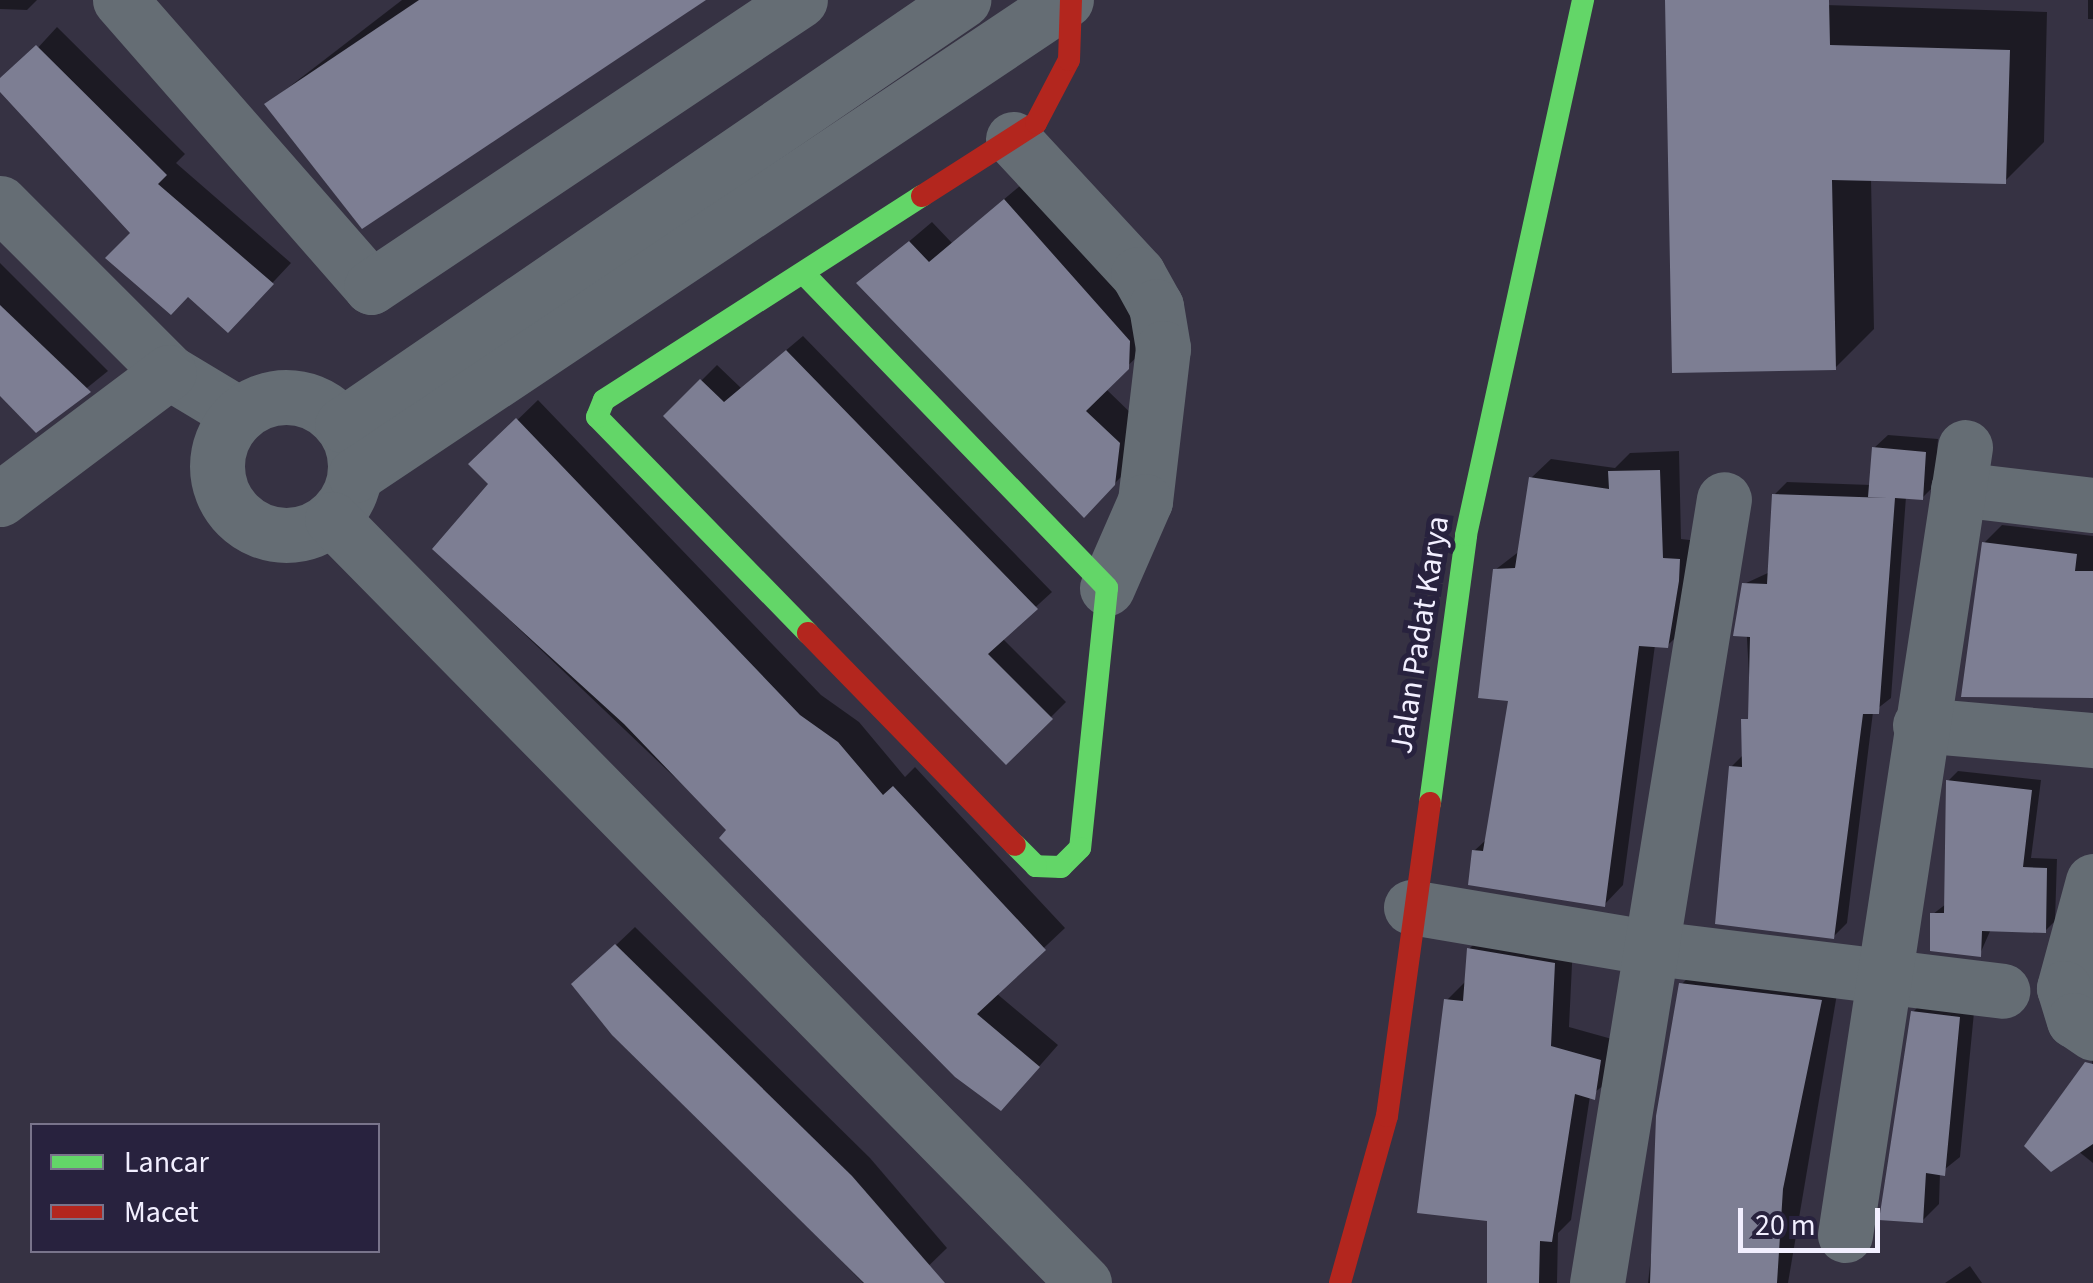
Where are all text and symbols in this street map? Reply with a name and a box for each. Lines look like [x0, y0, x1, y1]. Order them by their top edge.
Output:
street label: Jalan Padat Karya [1382, 513, 1458, 757]
legend [30, 1123, 380, 1253]
text: Lancar [124, 1141, 209, 1184]
scale bar [1743, 1188, 1886, 1250]
text: Macet [124, 1191, 199, 1234]
text: 20 m [1755, 1204, 1816, 1247]

